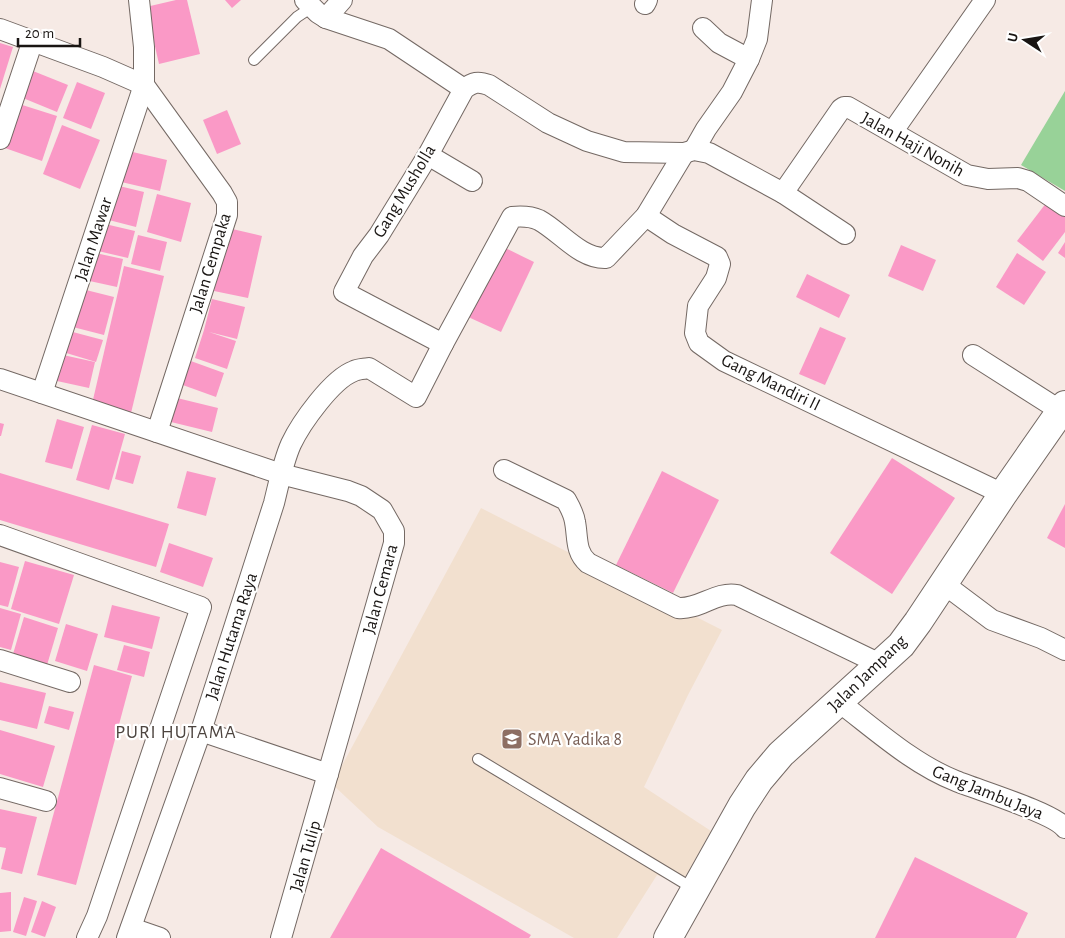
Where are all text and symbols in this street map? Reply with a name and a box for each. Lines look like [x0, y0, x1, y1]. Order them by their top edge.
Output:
scale bar [18, 15, 80, 47]
north arrow [1000, 15, 1050, 65]
text: 20 m [25, 26, 54, 41]
text: U [1005, 32, 1021, 43]
street label: Jalan Haji Nonih [858, 109, 967, 180]
street label: Gang Musholla [370, 142, 440, 241]
street label: Jalan Mawar [72, 195, 116, 283]
street label: Jalan Cempaka [187, 211, 235, 316]
street label: Gang Mandiri II [718, 351, 823, 415]
street label: Jalan Cemara [360, 542, 402, 636]
street label: Jalan Hutama Raya [203, 570, 261, 702]
street label: Jalan Jampang [825, 632, 911, 715]
district label: PURI HUTAMA [115, 723, 237, 742]
school or university icon: SMA Yadika 8 [500, 727, 524, 751]
place label: SMA Yadika 8 [528, 731, 622, 749]
street label: Gang Jambu Jaya [930, 762, 1046, 823]
street label: Jalan Tulip [287, 819, 325, 894]

